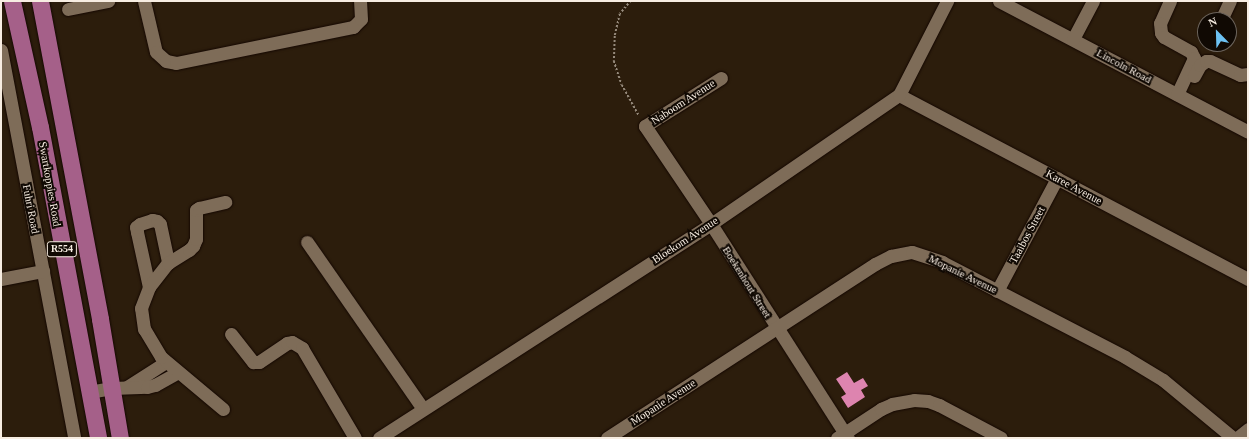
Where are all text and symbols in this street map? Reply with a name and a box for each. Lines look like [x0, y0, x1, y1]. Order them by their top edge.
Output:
north arrow [1197, 12, 1237, 52]
text: N [1207, 15, 1219, 29]
street label: Lincoln Road [1094, 46, 1154, 86]
street label: Naboom Avenue [648, 76, 718, 128]
street label: Swartkoppies Road [36, 141, 64, 227]
street label: Karee Avenue [1043, 167, 1105, 207]
street label: Fuhri Road [20, 183, 42, 235]
street label: Taaibos Street [1007, 204, 1047, 266]
street label: Bloekom Avenue [649, 214, 721, 266]
road number: R554 [46, 241, 78, 257]
street label: Boekenhout Street [720, 244, 774, 320]
street label: Mopanie Avenue [926, 252, 1000, 296]
street label: Mopanie Avenue [628, 376, 698, 428]

